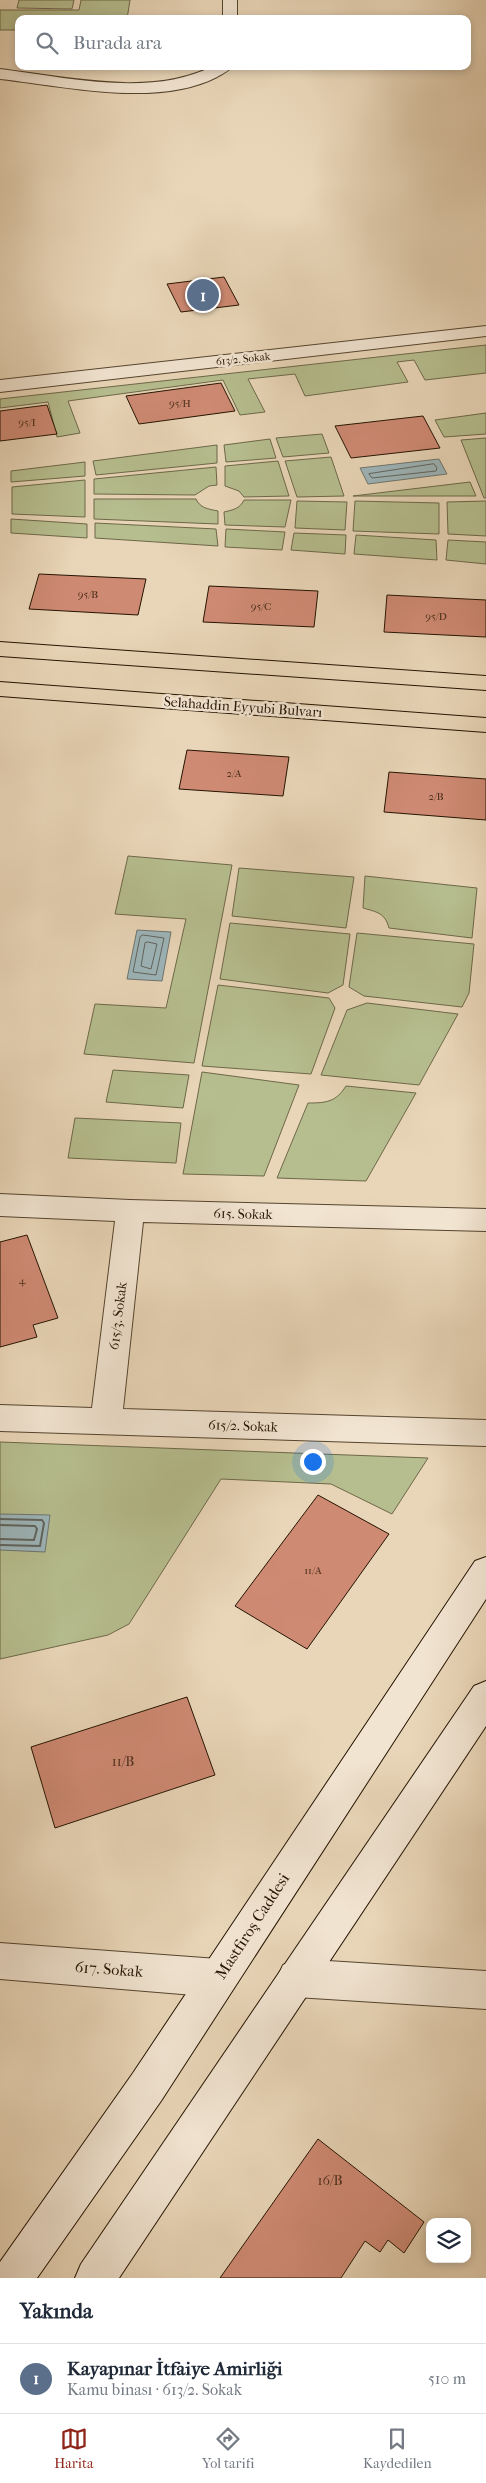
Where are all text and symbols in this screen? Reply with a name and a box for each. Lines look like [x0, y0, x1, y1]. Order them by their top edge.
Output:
search box [15, 15, 471, 70]
icon: search [33, 29, 61, 57]
text: Burada ara [73, 32, 162, 54]
pin: 1 [187, 276, 219, 314]
street label: 613/2. Sokak [215, 350, 271, 368]
house number: 95/H [169, 397, 191, 410]
house number: 95/I [18, 416, 36, 429]
house number: 95/B [78, 588, 98, 601]
house number: 95/C [251, 600, 271, 613]
house number: 95/D [425, 610, 447, 623]
street label: Selahaddin Eyyubi Bulvarı [163, 693, 323, 721]
house number: 2/A [226, 767, 243, 780]
house number: 2/B [428, 790, 444, 803]
street label: 615. Sokak [213, 1205, 274, 1223]
house number: 4 [19, 1274, 26, 1287]
street label: 615/3. Sokak [105, 1280, 131, 1351]
street label: 615/2. Sokak [208, 1416, 279, 1436]
your location [300, 1449, 326, 1475]
house number: 11/A [304, 1564, 323, 1577]
house number: 11/B [112, 1753, 134, 1770]
street label: Mastfıroş Caddesi [211, 1869, 294, 1983]
street label: 617. Sokak [74, 1957, 145, 1981]
house number: 16/B [317, 2172, 343, 2189]
map controls [426, 2218, 471, 2263]
button: layers [426, 2218, 471, 2263]
text: Yakında [20, 2299, 93, 2323]
text: Kayapınar İtfaiye Amirliği [67, 2358, 282, 2380]
text: 1 [33, 2369, 39, 2388]
text: 510 m [428, 2369, 466, 2388]
text: Kamu binası · 613/2. Sokak [67, 2380, 242, 2399]
tab: Harita [54, 2425, 93, 2472]
tab: Yol tarifi [202, 2425, 254, 2472]
tab: Kaydedilen [363, 2425, 432, 2472]

